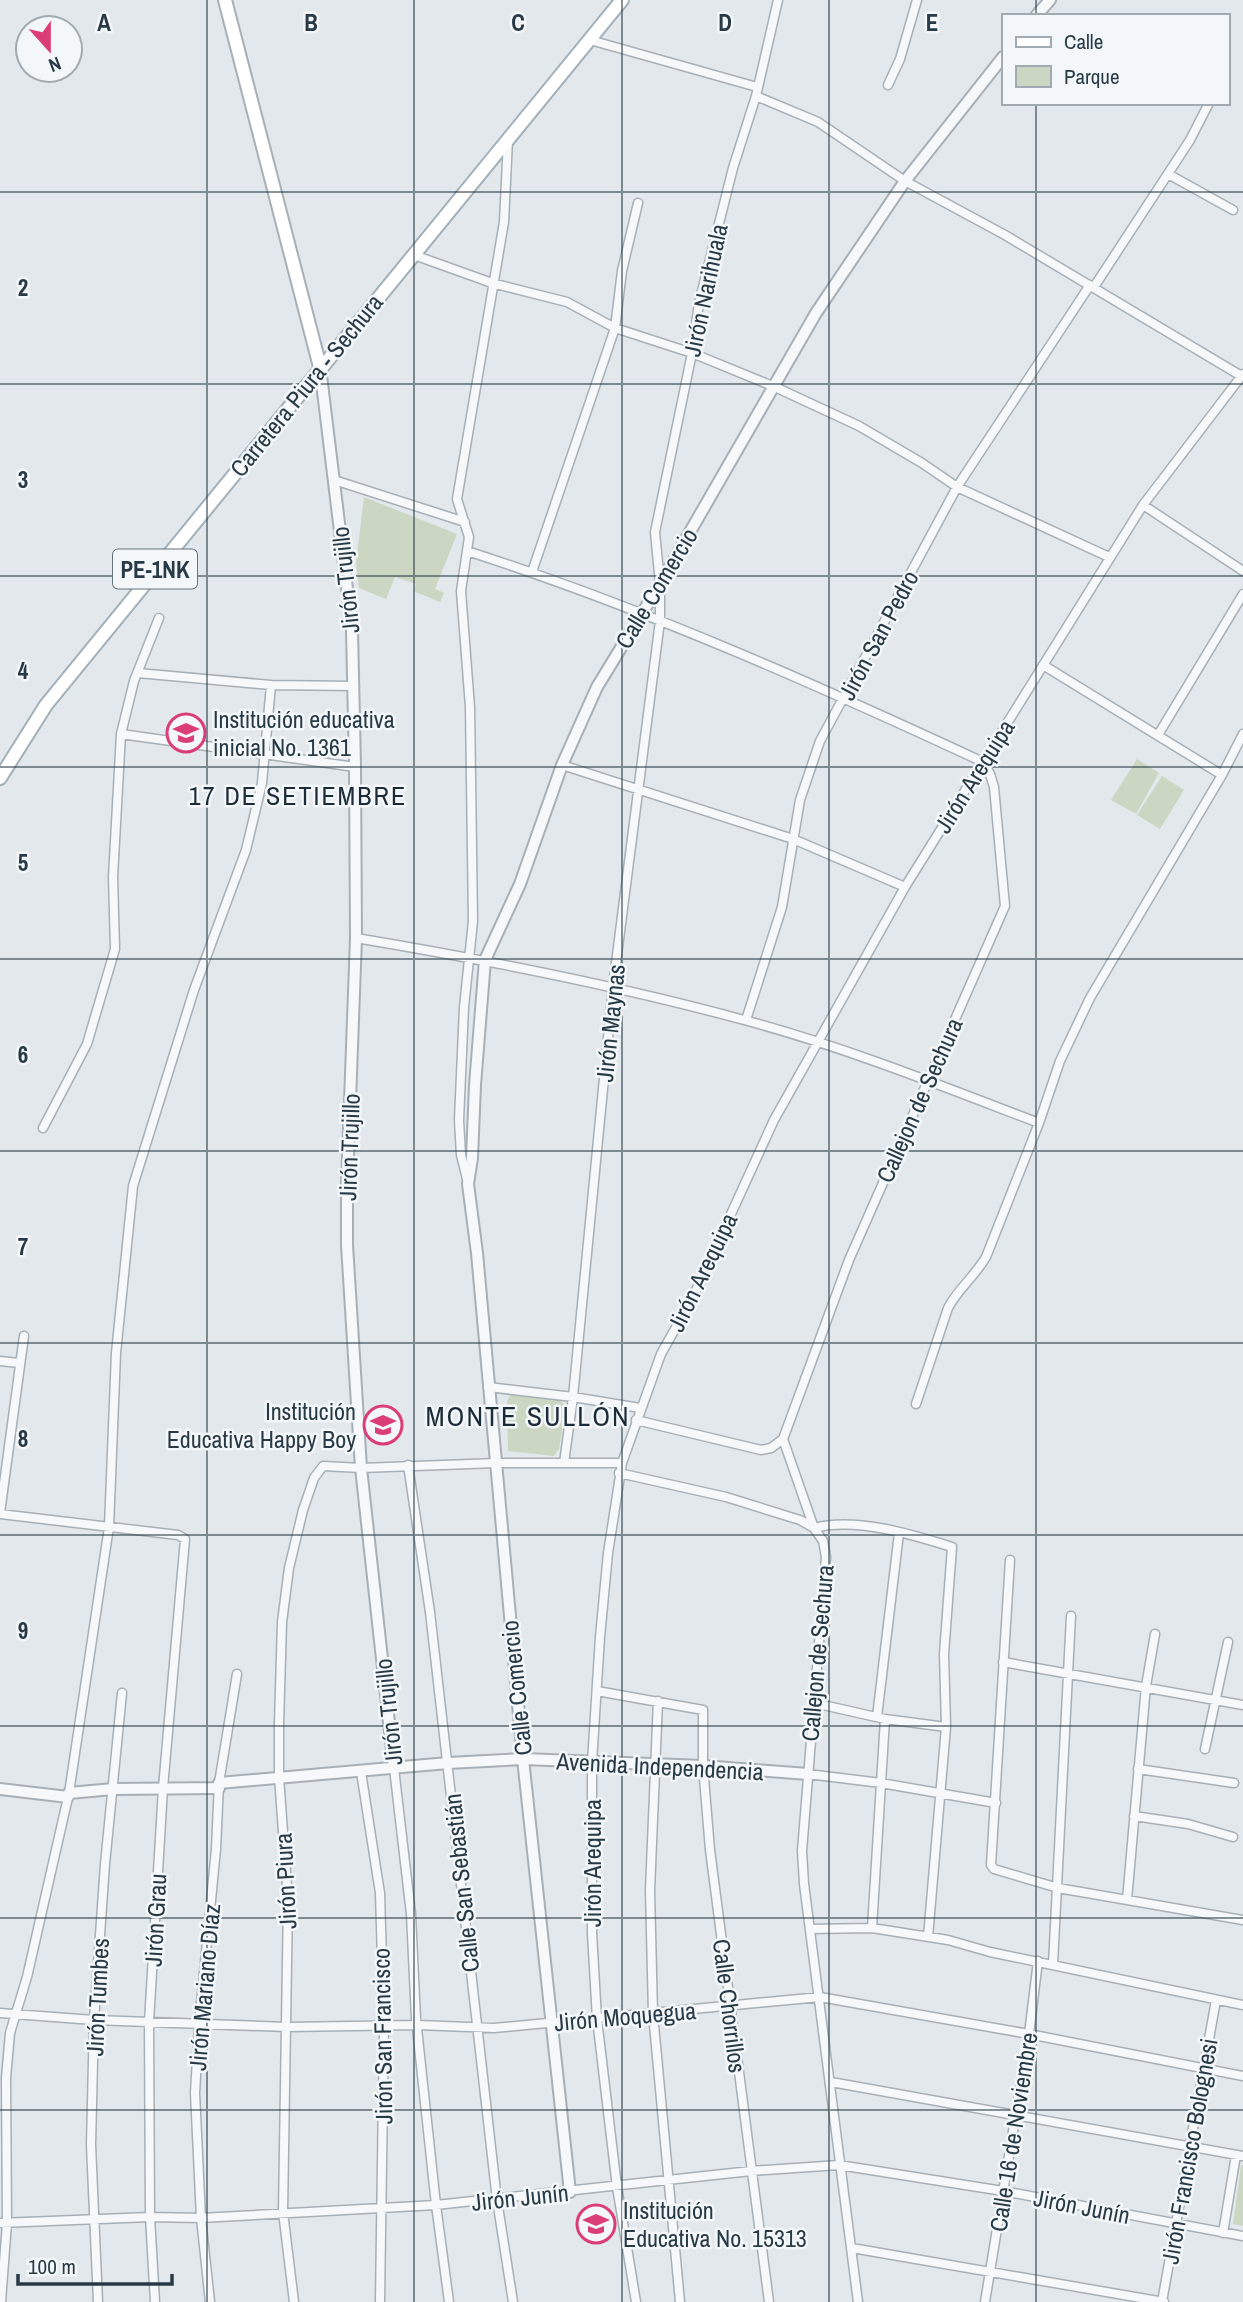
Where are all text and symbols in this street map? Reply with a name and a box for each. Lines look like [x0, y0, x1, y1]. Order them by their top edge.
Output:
text: A [97, 7, 111, 38]
text: B [304, 7, 318, 38]
text: C [511, 7, 525, 38]
text: D [718, 7, 732, 38]
text: E [926, 7, 938, 38]
north arrow [14, 14, 84, 84]
legend [1002, 14, 1229, 105]
text: Calle [1064, 27, 1103, 56]
text: N [45, 51, 65, 79]
text: Parque [1064, 62, 1120, 91]
street label: Jirón Narihuala [675, 221, 735, 359]
text: 2 [18, 272, 28, 303]
street label: Carretera Piura - Sechura [222, 287, 390, 483]
text: 3 [18, 464, 28, 495]
street label: Calle Comercio [607, 522, 705, 654]
street label: Jirón Trujillo [323, 525, 367, 635]
road number: PE-1NK [113, 550, 197, 589]
street label: Jirón San Pedro [830, 565, 926, 705]
text: 4 [18, 655, 29, 686]
place label: Institución educativa inicial No. 1361 [213, 703, 395, 763]
school or university icon: Institución educativa inicial No. 1361 [165, 712, 207, 754]
street label: Jirón Arequipa [927, 713, 1022, 839]
district label: 17 DE SETIEMBRE [189, 778, 407, 813]
text: 5 [18, 847, 28, 878]
street label: Jirón Maynas [588, 963, 632, 1083]
street label: Callejon de Sechura [868, 1012, 970, 1187]
text: 6 [18, 1039, 28, 1070]
street label: Jirón Trujillo [331, 1093, 367, 1201]
street label: Jirón Arequipa [660, 1207, 744, 1337]
text: 7 [18, 1231, 28, 1262]
place label: Institución Educativa Happy Boy [167, 1395, 356, 1455]
district label: MONTE SULLÓN [425, 1397, 631, 1435]
school or university icon: Institución Educativa Happy Boy [362, 1404, 404, 1446]
text: 8 [18, 1423, 28, 1454]
street label: Callejon de Sechura [793, 1563, 841, 1743]
text: 9 [18, 1615, 28, 1646]
street label: Calle Comercio [493, 1619, 539, 1757]
street label: Jirón Trujillo [366, 1657, 410, 1767]
street label: Avenida Independencia [555, 1745, 765, 1787]
street label: Calle San Sebastián [436, 1792, 486, 1974]
street label: Jirón Arequipa [576, 1799, 608, 1927]
street label: Jirón Piura [267, 1832, 303, 1930]
street label: Jirón Grau [137, 1873, 173, 1967]
street label: Jirón Mariano Díaz [181, 1902, 227, 2072]
street label: Jirón Tumbes [78, 1937, 116, 2057]
street label: Calle Chorrillos [706, 1937, 754, 2075]
street label: Jirón San Francisco [364, 1948, 400, 2124]
street label: Jirón Moquegua [553, 1994, 697, 2038]
street label: Calle 16 de Noviembre [981, 2030, 1045, 2234]
street label: Jirón Francisco Bolognesi [1153, 2036, 1225, 2266]
street label: Jirón Junín [470, 2176, 570, 2218]
street label: Jirón Junín [1031, 2181, 1133, 2231]
place label: Institución Educativa No. 15313 [623, 2194, 807, 2254]
school or university icon: Institución Educativa No. 15313 [575, 2203, 617, 2245]
scale bar [18, 2242, 172, 2286]
text: 100 m [28, 2252, 76, 2281]

